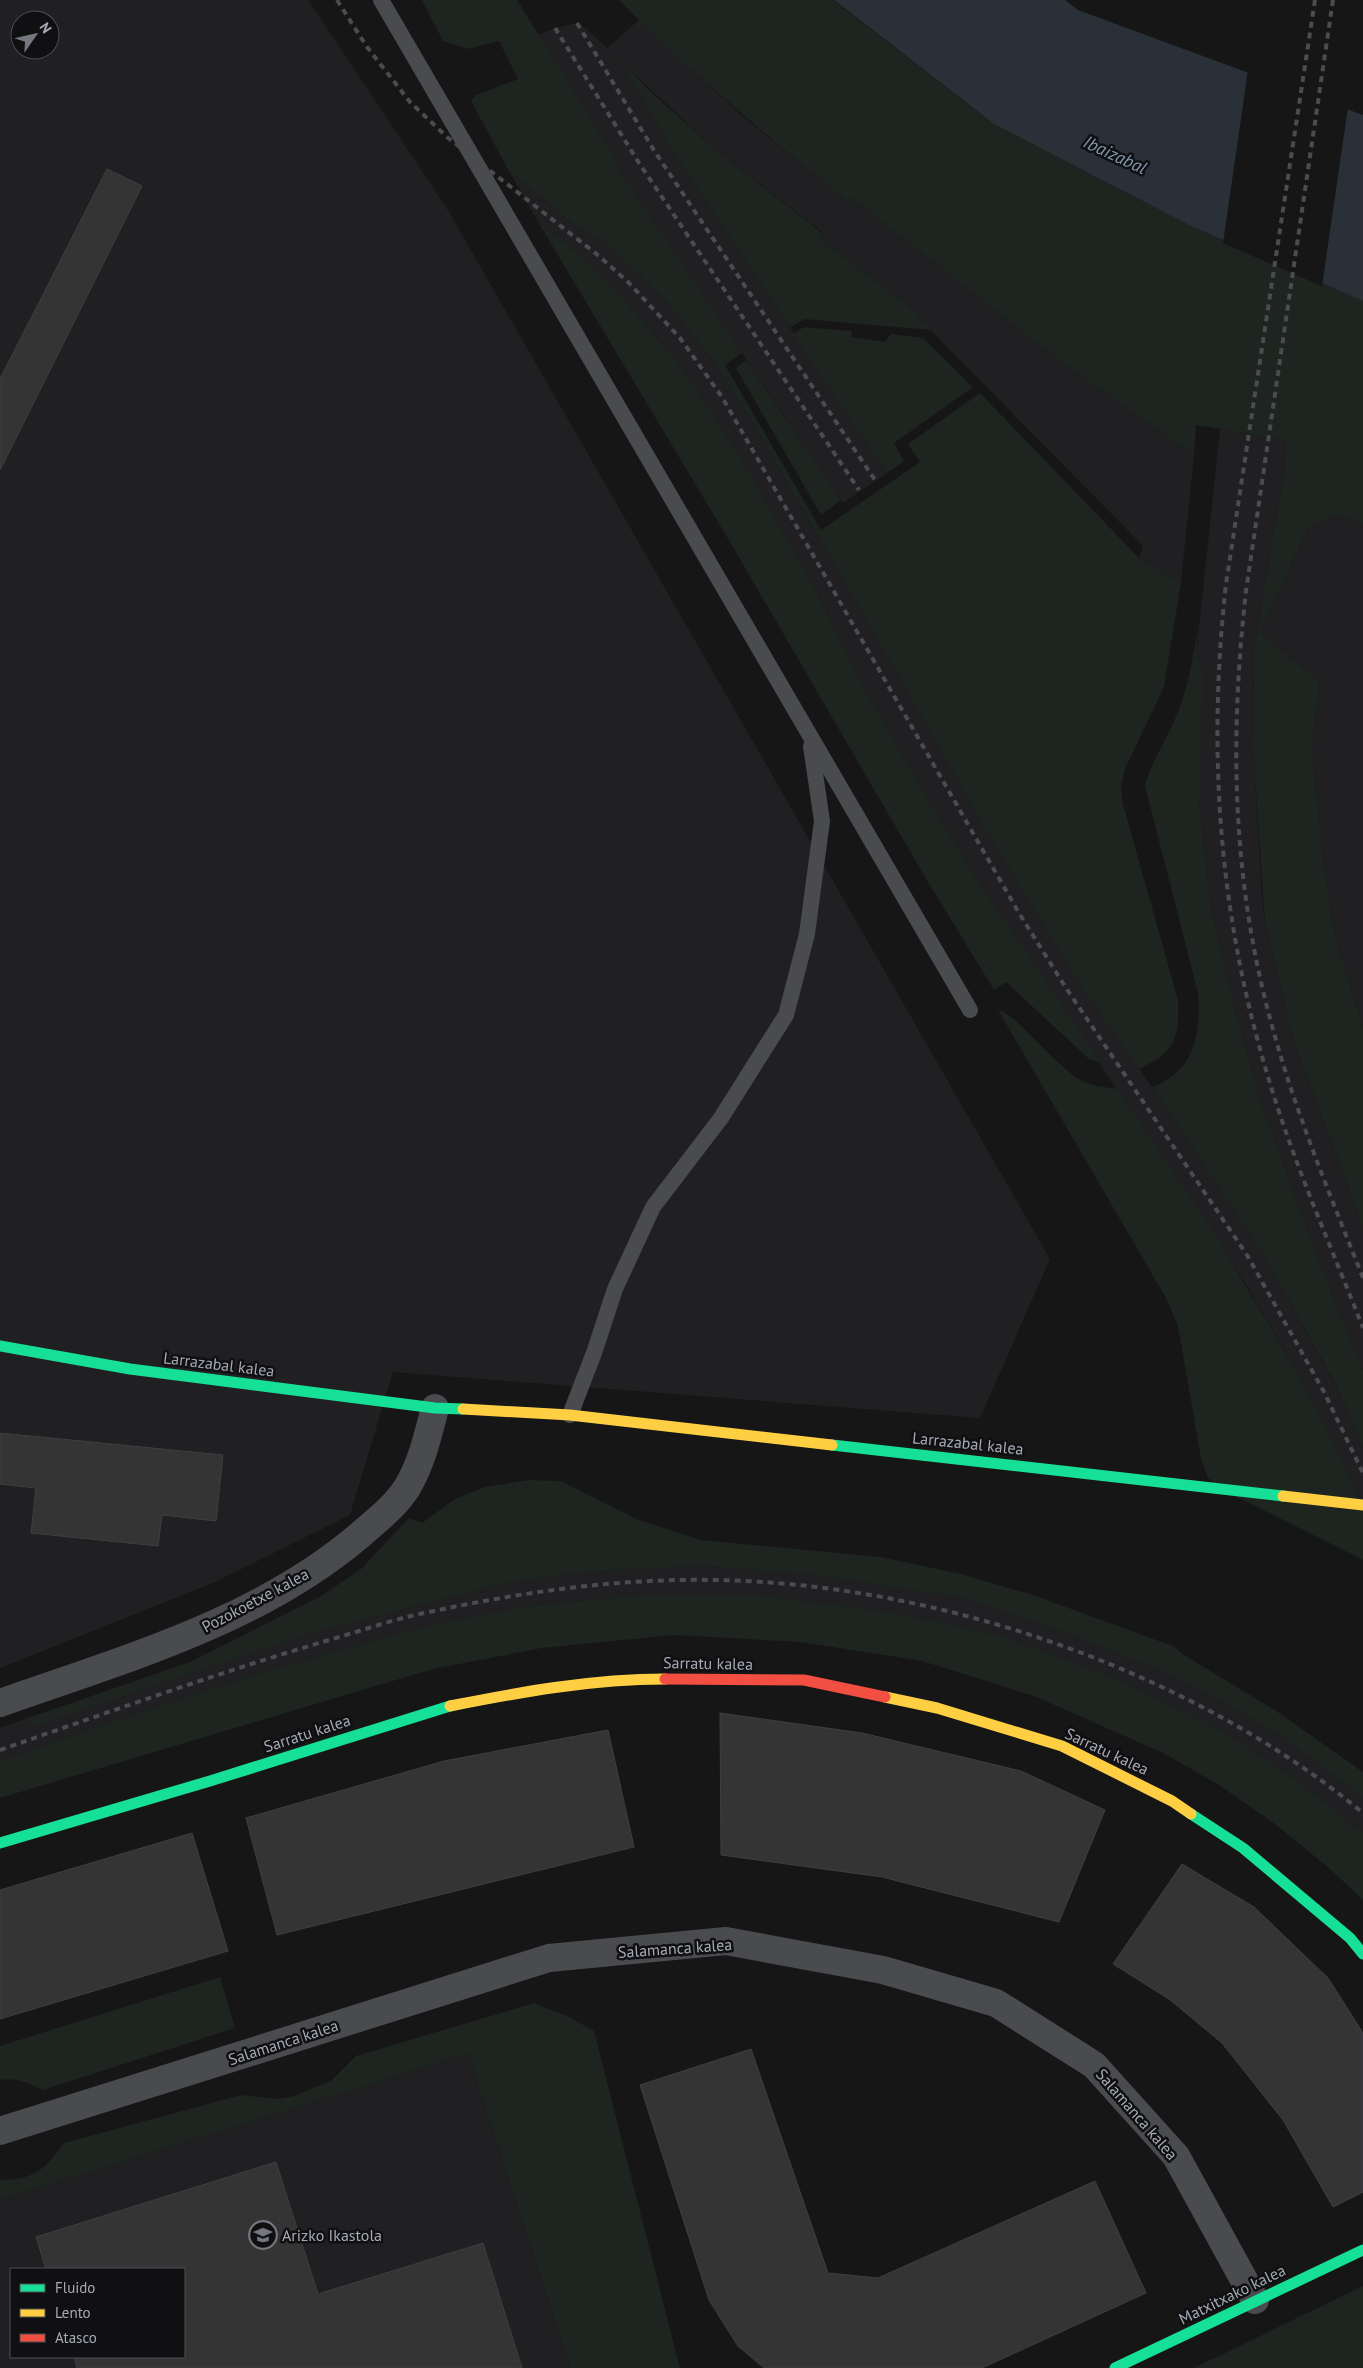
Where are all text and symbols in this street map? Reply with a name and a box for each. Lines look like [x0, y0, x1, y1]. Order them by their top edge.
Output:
north arrow [10, 10, 60, 60]
text: N [36, 19, 56, 37]
water label: Ibaizabal [1080, 130, 1151, 179]
street label: Larrazabal kalea [162, 1347, 276, 1381]
street label: Larrazabal kalea [911, 1427, 1025, 1459]
street label: Pozokoetxe kalea [198, 1563, 312, 1637]
street label: Sarratu kalea [663, 1652, 753, 1674]
street label: Sarratu kalea [261, 1710, 353, 1756]
street label: Sarratu kalea [1062, 1723, 1152, 1779]
street label: Salamanca kalea [617, 1934, 733, 1962]
street label: Salamanca kalea [225, 2015, 341, 2069]
street label: Salamanca kalea [1092, 2064, 1182, 2164]
school or university icon: Arizko Ikastola [248, 2220, 278, 2250]
place label: Arizko Ikastola [282, 2225, 382, 2245]
street label: Matxitxako kalea [1175, 2260, 1289, 2328]
legend [10, 2268, 185, 2358]
text: Fluido [55, 2278, 95, 2297]
text: Lento [55, 2303, 91, 2322]
text: Atasco [55, 2328, 97, 2347]

